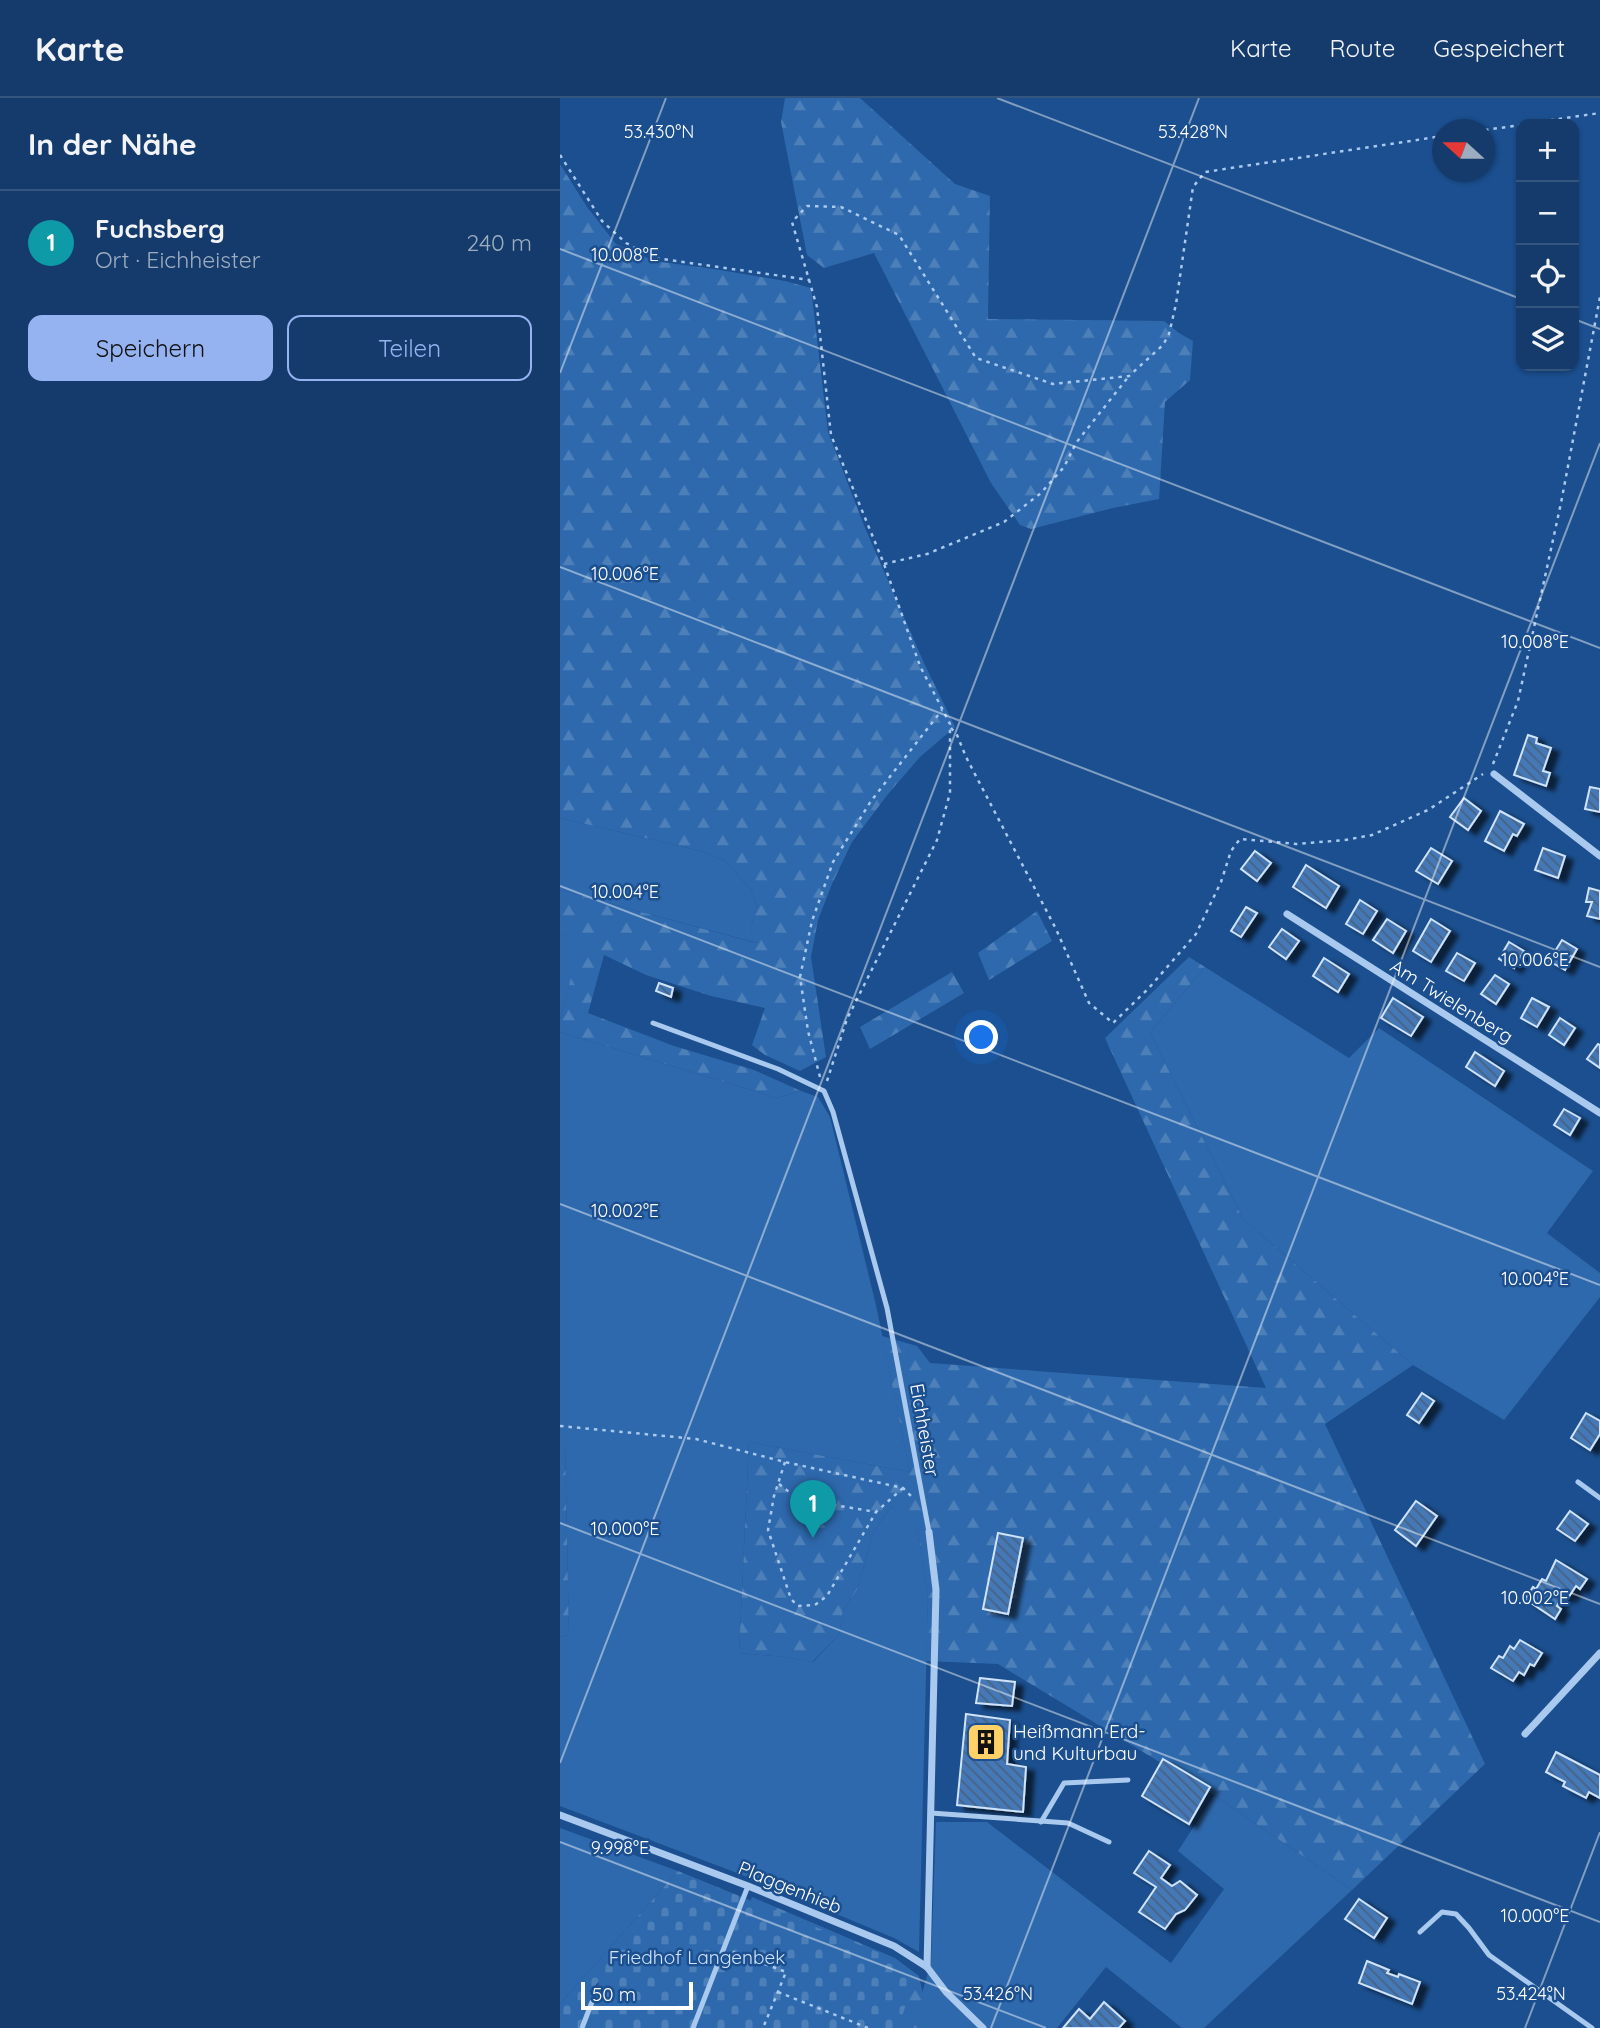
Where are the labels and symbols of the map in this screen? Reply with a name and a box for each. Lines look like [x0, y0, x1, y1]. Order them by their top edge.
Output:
north arrow [1432, 119, 1495, 182]
text: 53.430°N [624, 120, 694, 143]
text: 53.428°N [1158, 120, 1228, 143]
text: 10.008°E [591, 243, 659, 266]
text: 10.006°E [591, 562, 659, 585]
text: 10.008°E [1501, 630, 1569, 653]
text: 10.004°E [591, 880, 659, 903]
text: 10.006°E [1501, 948, 1569, 971]
street label: Am Twielenberg [1386, 954, 1518, 1048]
your location [964, 1020, 998, 1054]
text: 10.002°E [591, 1199, 659, 1222]
text: 10.004°E [1501, 1267, 1569, 1290]
street label: Eichheister [905, 1381, 945, 1479]
pin: 1 [790, 1480, 836, 1538]
text: 10.000°E [591, 1517, 659, 1540]
text: 10.002°E [1501, 1586, 1569, 1609]
place label: Heißmann Erd- und Kulturbau [1013, 1719, 1146, 1765]
building icon: Heißmann Erd- und Kulturbau [965, 1721, 1007, 1763]
text: 9.998°E [591, 1836, 649, 1859]
street label: Plaggenhieb [735, 1855, 845, 1919]
text: 10.000°E [1501, 1904, 1569, 1927]
park label: Friedhof Langenbek [609, 1945, 785, 1969]
scale bar [581, 1979, 693, 2011]
text: 53.426°N [963, 1982, 1033, 2005]
text: 53.424°N [1496, 1982, 1566, 2005]

